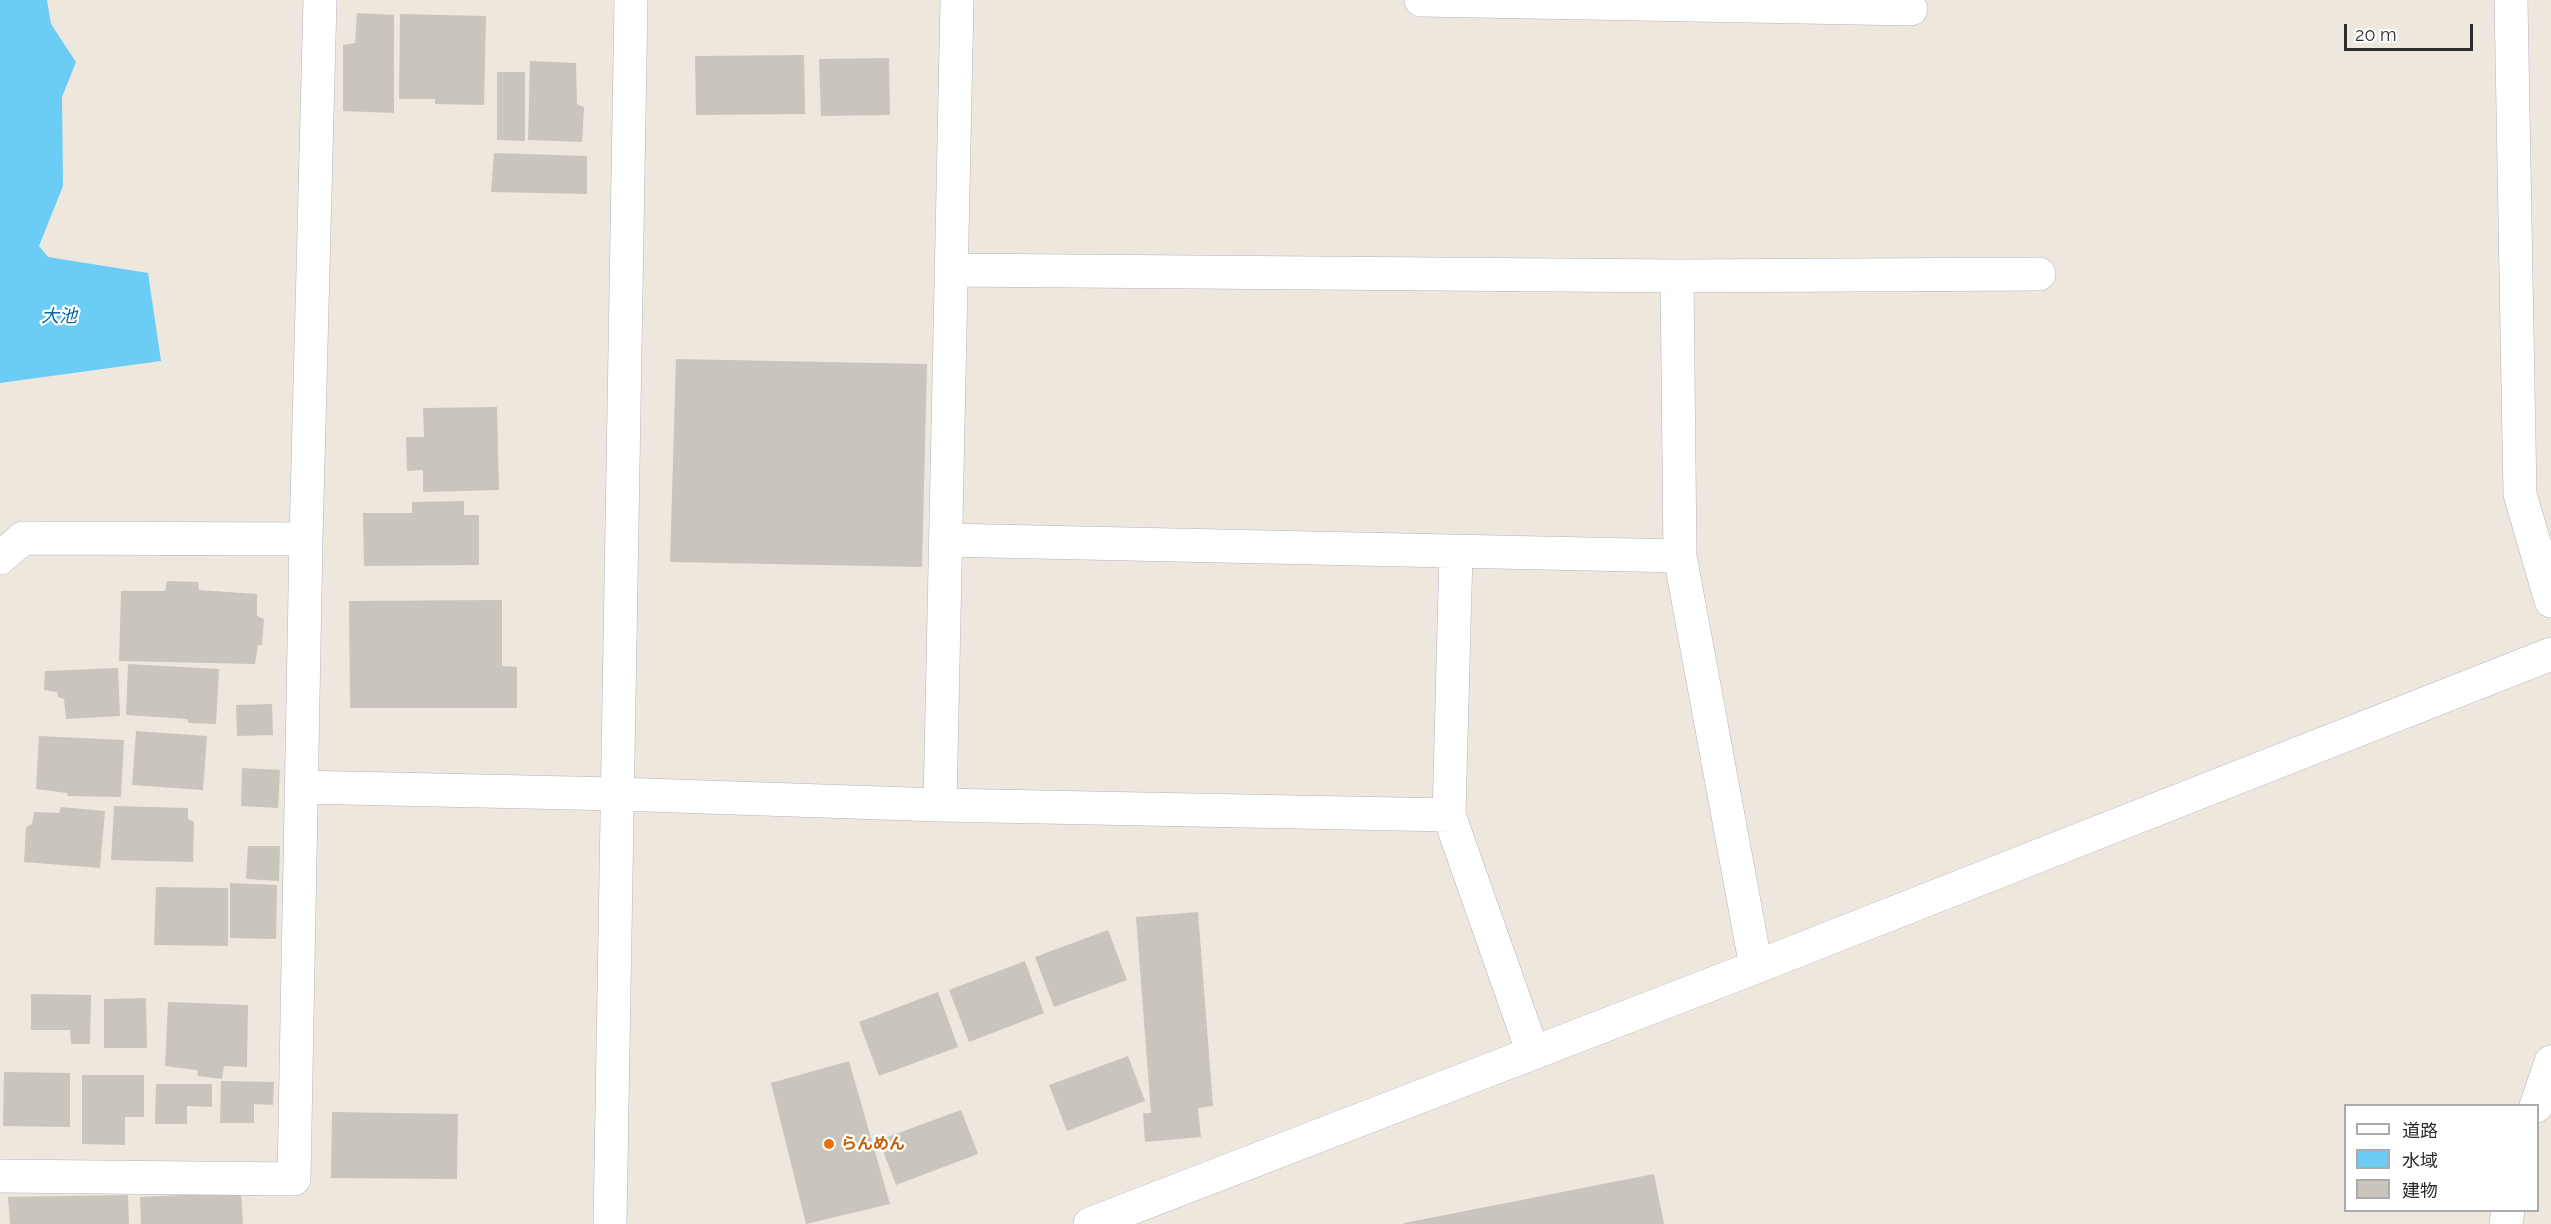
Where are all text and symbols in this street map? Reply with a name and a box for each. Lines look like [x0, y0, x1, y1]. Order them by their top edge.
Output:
scale bar [2347, 12, 2476, 50]
text: 20 m [2355, 24, 2397, 45]
water label: 大池 [41, 306, 77, 328]
legend [2344, 1104, 2539, 1212]
text: 道路 [2402, 1120, 2438, 1141]
place label: らんめん [841, 1134, 905, 1154]
marker: らんめん [822, 1137, 836, 1151]
text: 水域 [2402, 1150, 2438, 1171]
text: 建物 [2402, 1180, 2438, 1201]

